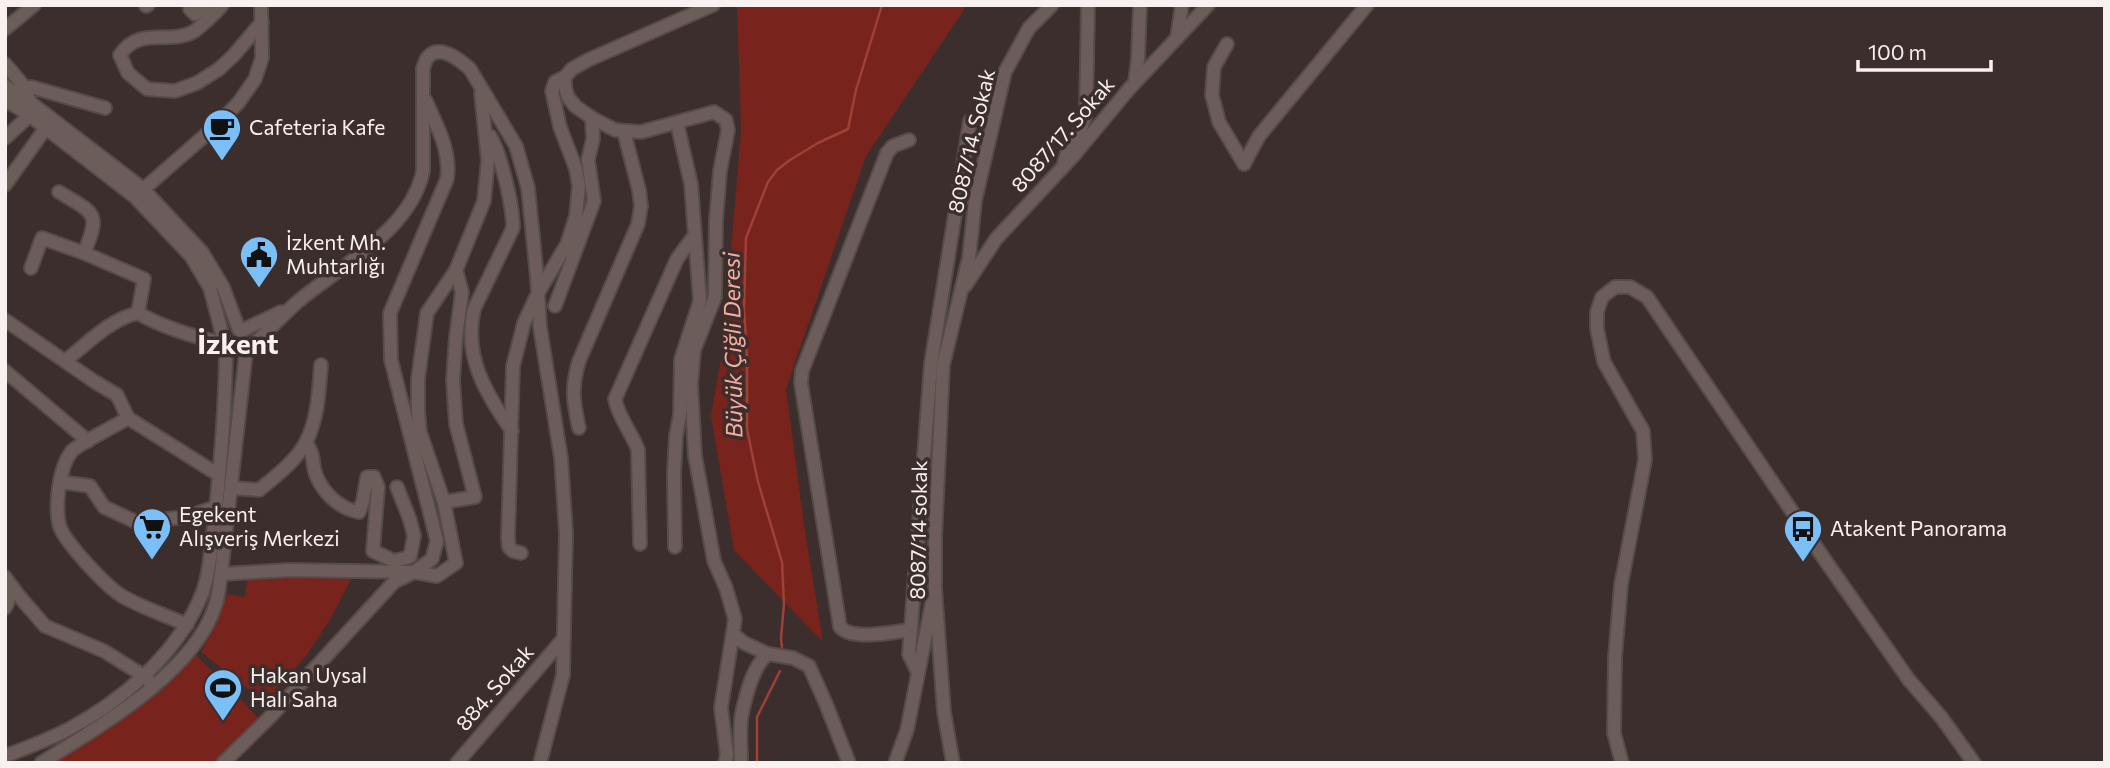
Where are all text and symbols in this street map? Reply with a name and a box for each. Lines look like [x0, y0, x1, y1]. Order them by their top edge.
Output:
scale bar [1858, 28, 1991, 72]
text: 100 m [1868, 39, 1927, 64]
street label: 8087/14. Sokak [942, 66, 999, 215]
street label: 8087/17. Sokak [1005, 71, 1119, 197]
cafe icon: Cafeteria Kafe [201, 107, 243, 162]
place label: Cafeteria Kafe [249, 114, 385, 139]
place label: İzkent Mh. Muhtarlığı [286, 229, 386, 278]
public building icon: İzkent Mh. Muhtarlığı [238, 234, 280, 289]
water label: Büyük Çiğli Deresi [716, 251, 748, 438]
district label: İzkent [197, 326, 279, 360]
street label: 8087/14 sokak [904, 460, 931, 600]
place label: Egekent Alışveriş Merkezi [179, 501, 340, 550]
supermarket icon: Egekent Alışveriş Merkezi [131, 506, 173, 561]
bus stop icon: Atakent Panorama [1782, 508, 1824, 563]
place label: Atakent Panorama [1830, 515, 2007, 540]
street label: 884. Sokak [450, 639, 538, 735]
place label: Hakan Uysal Halı Saha [250, 662, 367, 711]
sports icon: Hakan Uysal Halı Saha [202, 667, 244, 722]

